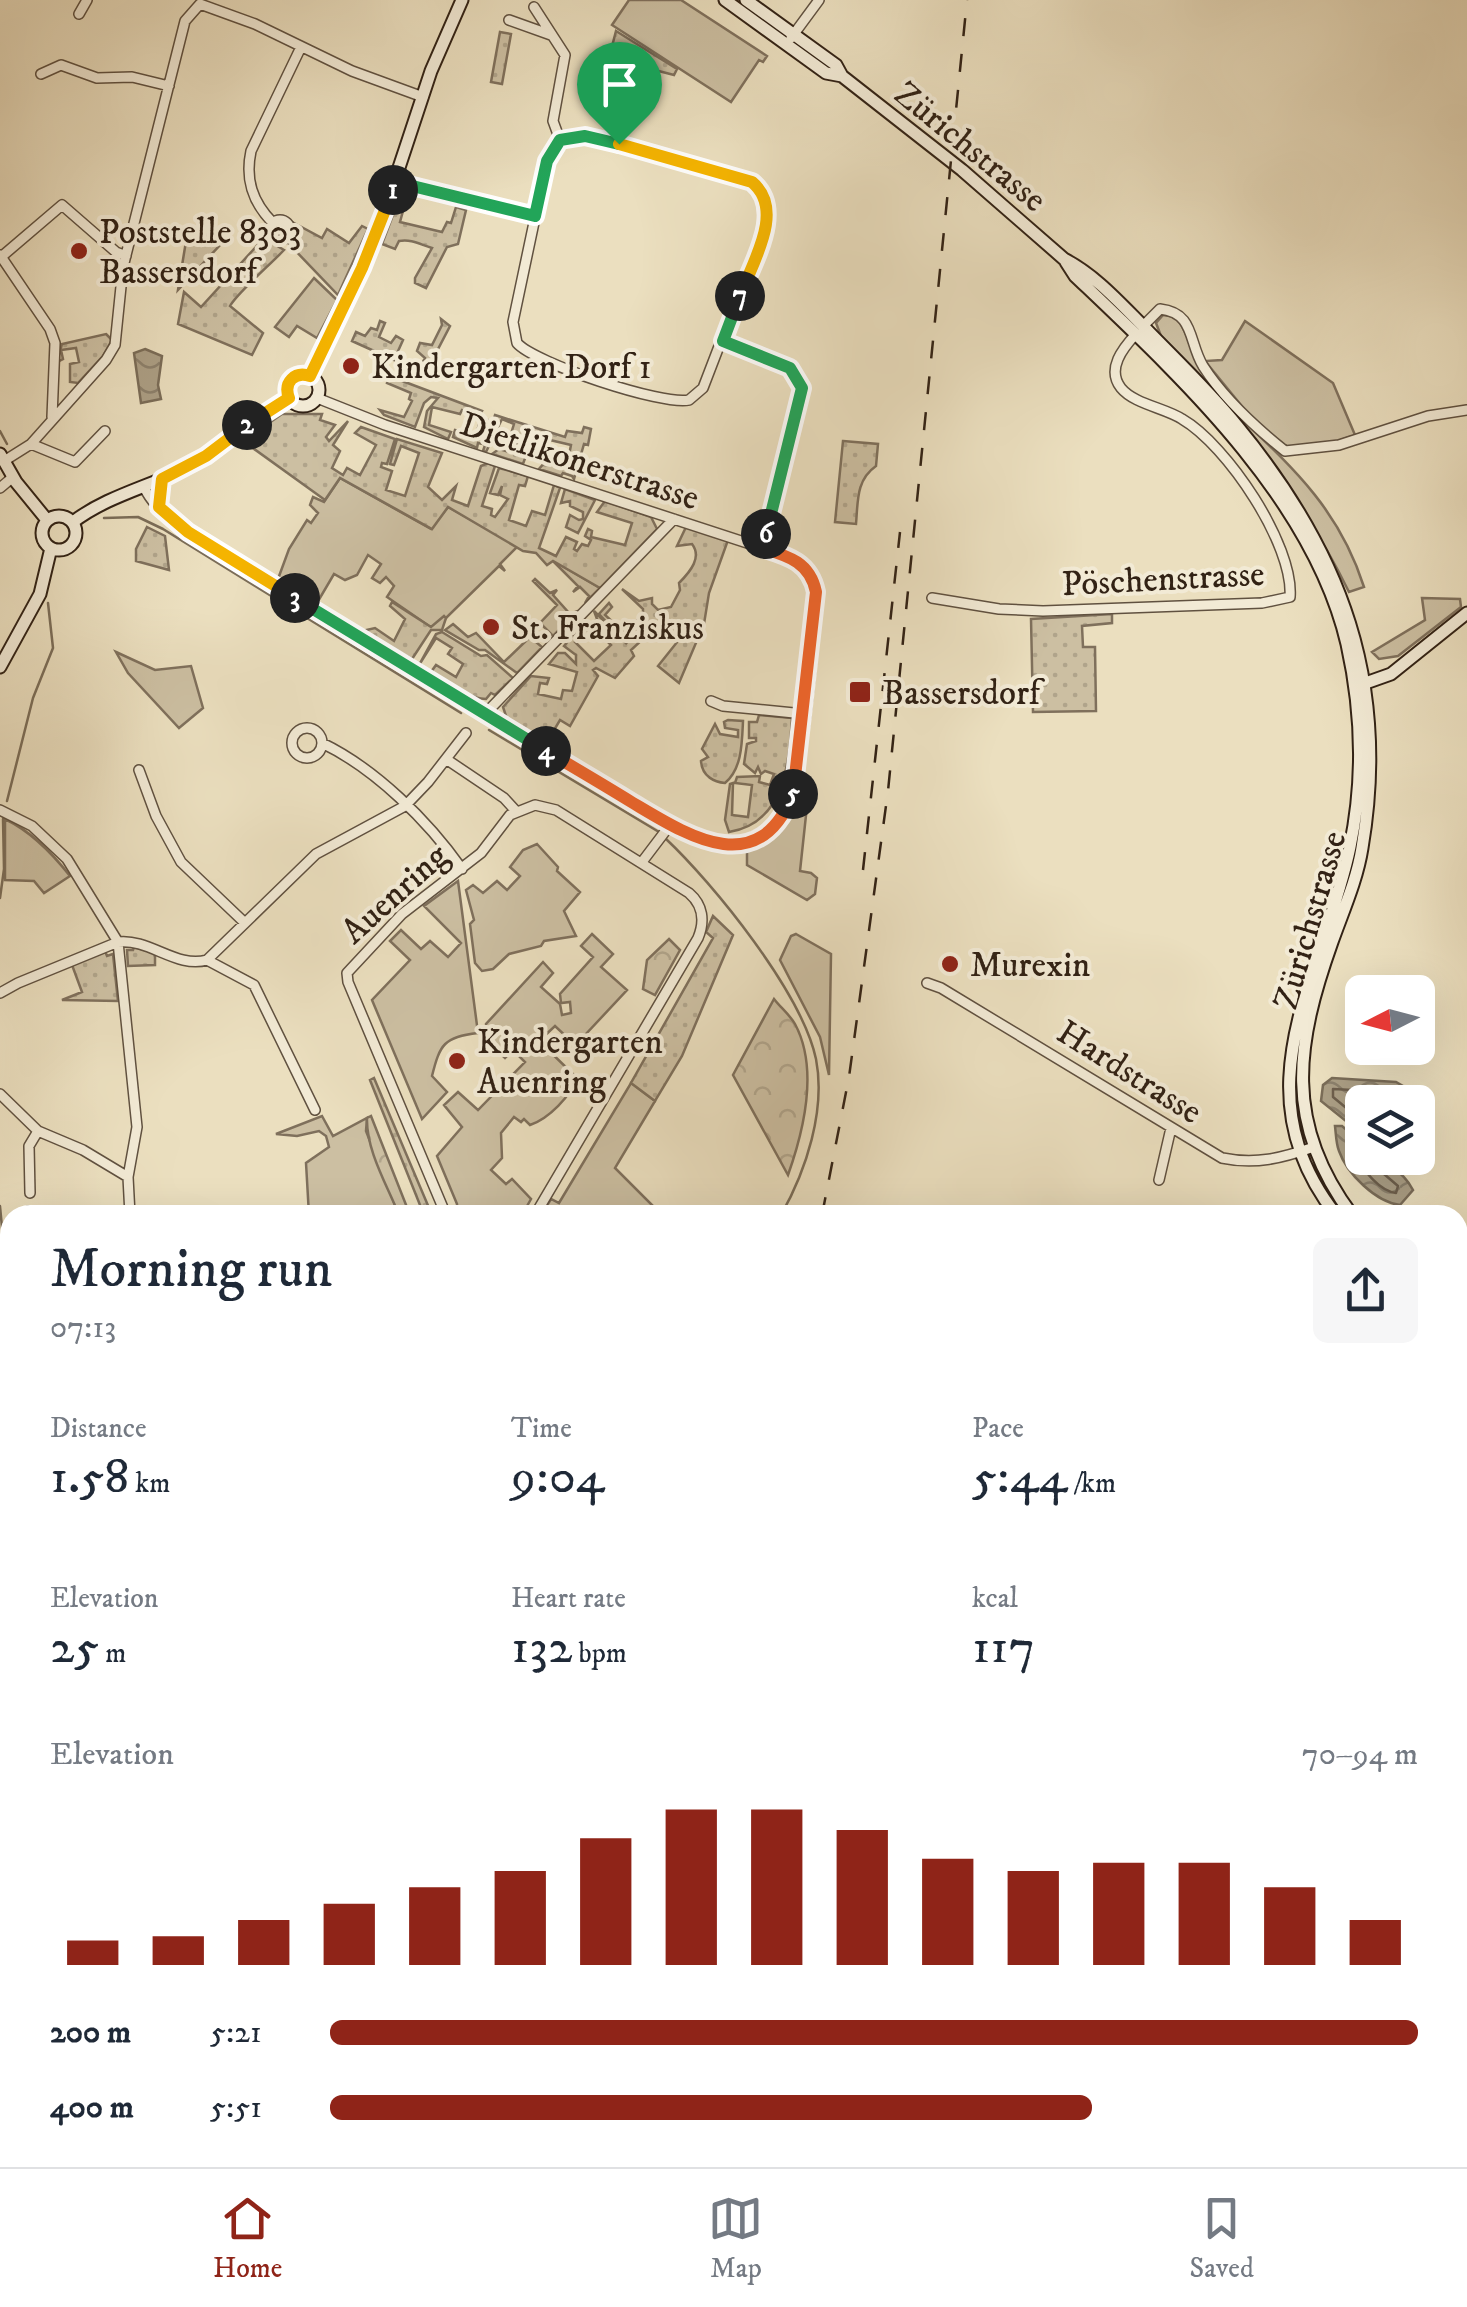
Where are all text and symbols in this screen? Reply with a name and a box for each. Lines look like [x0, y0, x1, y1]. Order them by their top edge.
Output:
pin [577, 42, 662, 145]
icon: arrive [592, 57, 647, 112]
street label: Zürichstrasse [885, 73, 1055, 222]
pin: 1 [368, 165, 418, 215]
text: 1 [388, 172, 398, 207]
place label: Poststelle 8303 Bassersdorf [99, 211, 301, 295]
marker: Poststelle 8303 Bassersdorf [68, 240, 90, 262]
pin: 7 [715, 271, 765, 321]
text: 7 [733, 278, 747, 313]
place label: Kindergarten Dorf 1 [371, 346, 652, 390]
marker: Kindergarten Dorf 1 [340, 355, 362, 377]
pin: 2 [222, 400, 272, 450]
street label: Dietlikonerstrasse [454, 403, 704, 521]
text: 2 [240, 407, 254, 442]
pin: 6 [741, 509, 791, 559]
text: 6 [759, 516, 773, 551]
street label: Pöschenstrasse [1061, 553, 1266, 607]
pin: 3 [270, 573, 320, 623]
text: 3 [290, 580, 300, 615]
place label: St. Franziskus [511, 607, 704, 651]
marker: St. Franziskus [480, 616, 502, 638]
place label: Bassersdorf [882, 672, 1045, 716]
marker: Bassersdorf [847, 679, 873, 705]
pin: 4 [521, 726, 571, 776]
text: 4 [538, 733, 554, 768]
pin: 5 [768, 769, 818, 819]
text: 5 [786, 776, 800, 811]
street label: Zürichstrasse [1264, 826, 1357, 1015]
street label: Auenring [333, 834, 459, 954]
place label: Murexin [970, 944, 1090, 988]
marker: Murexin [939, 953, 961, 975]
north arrow [1345, 975, 1435, 1065]
map controls [1345, 975, 1435, 1175]
street label: Hardstrasse [1048, 1011, 1210, 1135]
place label: Kindergarten Auenring [477, 1021, 663, 1105]
marker: Kindergarten Auenring [446, 1050, 468, 1072]
button: layers [1345, 1085, 1435, 1175]
text: Morning run [50, 1236, 332, 1305]
button: share [1313, 1238, 1418, 1343]
text: 07:13 [50, 1308, 116, 1348]
text: Distance [50, 1411, 146, 1446]
text: Time [511, 1411, 572, 1446]
text: Pace [972, 1411, 1024, 1446]
text: 1.58 [50, 1446, 129, 1509]
text: 9:04 [511, 1446, 605, 1509]
text: 5:44 [972, 1446, 1067, 1509]
text: km [129, 1466, 170, 1501]
text: /km [1067, 1466, 1116, 1501]
text: Elevation [50, 1581, 158, 1616]
text: Heart rate [511, 1581, 626, 1616]
text: kcal [972, 1581, 1018, 1616]
text: 25 [50, 1616, 99, 1679]
text: 132 [511, 1616, 573, 1679]
text: 117 [972, 1616, 1035, 1679]
text: m [99, 1636, 126, 1671]
text: bpm [573, 1636, 627, 1671]
text: Elevation [50, 1735, 174, 1775]
text: 70–94 m [1302, 1735, 1418, 1775]
text: 200 m [50, 2013, 131, 2053]
text: 5:21 [210, 2013, 262, 2053]
text: 400 m [50, 2088, 134, 2128]
text: 5:51 [210, 2088, 262, 2128]
tab: Home [213, 2191, 282, 2286]
tab: Map [708, 2191, 763, 2286]
tab: Saved [1190, 2191, 1254, 2286]

